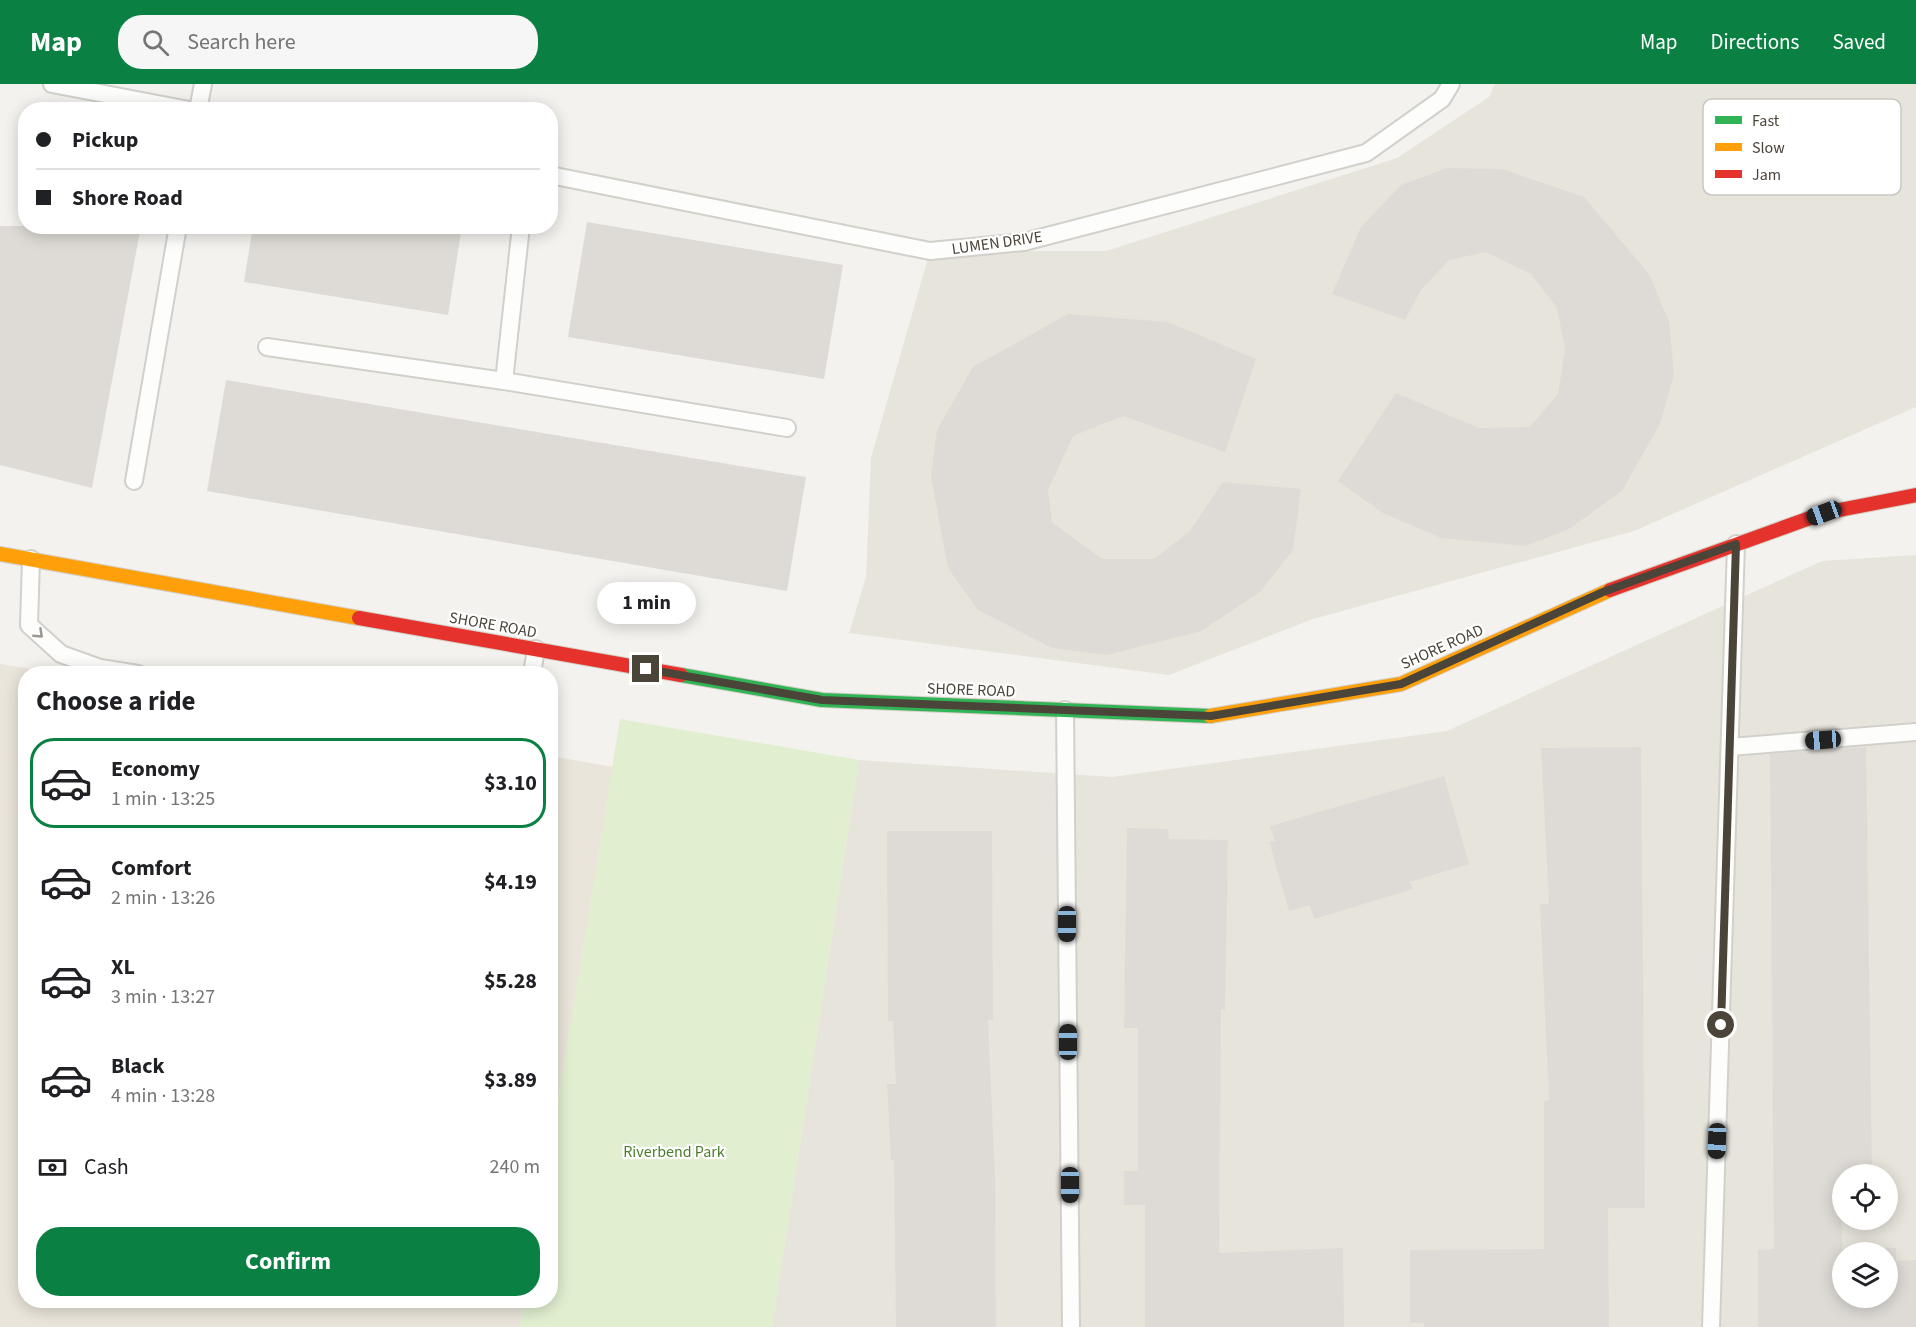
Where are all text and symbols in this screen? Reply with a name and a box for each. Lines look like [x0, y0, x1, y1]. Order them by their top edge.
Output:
search box [118, 15, 538, 69]
text: Map [30, 22, 82, 62]
icon: search [139, 26, 172, 59]
text: Search here [187, 26, 296, 58]
text: Map [1640, 27, 1678, 57]
text: Directions [1711, 27, 1799, 57]
text: Saved [1832, 27, 1886, 57]
legend [1703, 99, 1901, 195]
text: Fast [1752, 110, 1780, 132]
text: Pickup [72, 124, 138, 156]
text: Slow [1752, 137, 1785, 159]
text: Jam [1752, 164, 1781, 186]
text: Shore Road [72, 182, 183, 214]
street label: LUMEN DRIVE [950, 226, 1044, 260]
car [1804, 498, 1844, 528]
callout: 1 min [596, 582, 696, 624]
text: 1 min [622, 589, 671, 617]
street label: SHORE ROAD [448, 606, 539, 644]
street label: SHORE ROAD [1397, 619, 1487, 675]
one-way arrow [32, 627, 43, 638]
route end [632, 655, 659, 682]
street label: SHORE ROAD [926, 677, 1016, 703]
text: Choose a ride [36, 682, 196, 721]
car [1804, 730, 1842, 750]
text: Economy [111, 753, 200, 785]
icon: car [39, 756, 93, 810]
text: $3.10 [484, 767, 537, 799]
text: 1 min · 13:25 [111, 785, 215, 813]
text: Comfort [111, 852, 192, 884]
icon: car [39, 855, 93, 909]
text: $4.19 [484, 866, 537, 898]
text: 2 min · 13:26 [111, 884, 215, 912]
car [1058, 906, 1076, 942]
text: XL [111, 951, 135, 983]
icon: car [39, 954, 93, 1008]
text: $5.28 [484, 965, 537, 997]
text: 3 min · 13:27 [111, 983, 215, 1011]
route start [1707, 1011, 1734, 1038]
car [1059, 1024, 1077, 1060]
text: Black [111, 1050, 165, 1082]
icon: car [39, 1053, 93, 1107]
text: $3.89 [484, 1064, 537, 1096]
text: 4 min · 13:28 [111, 1082, 215, 1110]
car [1707, 1123, 1727, 1159]
park label: Riverbend Park [623, 1141, 725, 1163]
icon: cash [36, 1151, 69, 1184]
text: Cash [84, 1151, 129, 1183]
text: 240 m [490, 1153, 540, 1181]
map controls [1832, 1164, 1898, 1308]
button: locate [1832, 1164, 1898, 1230]
car [1061, 1167, 1079, 1203]
button: Confirm [36, 1227, 540, 1296]
button: layers [1832, 1242, 1898, 1308]

